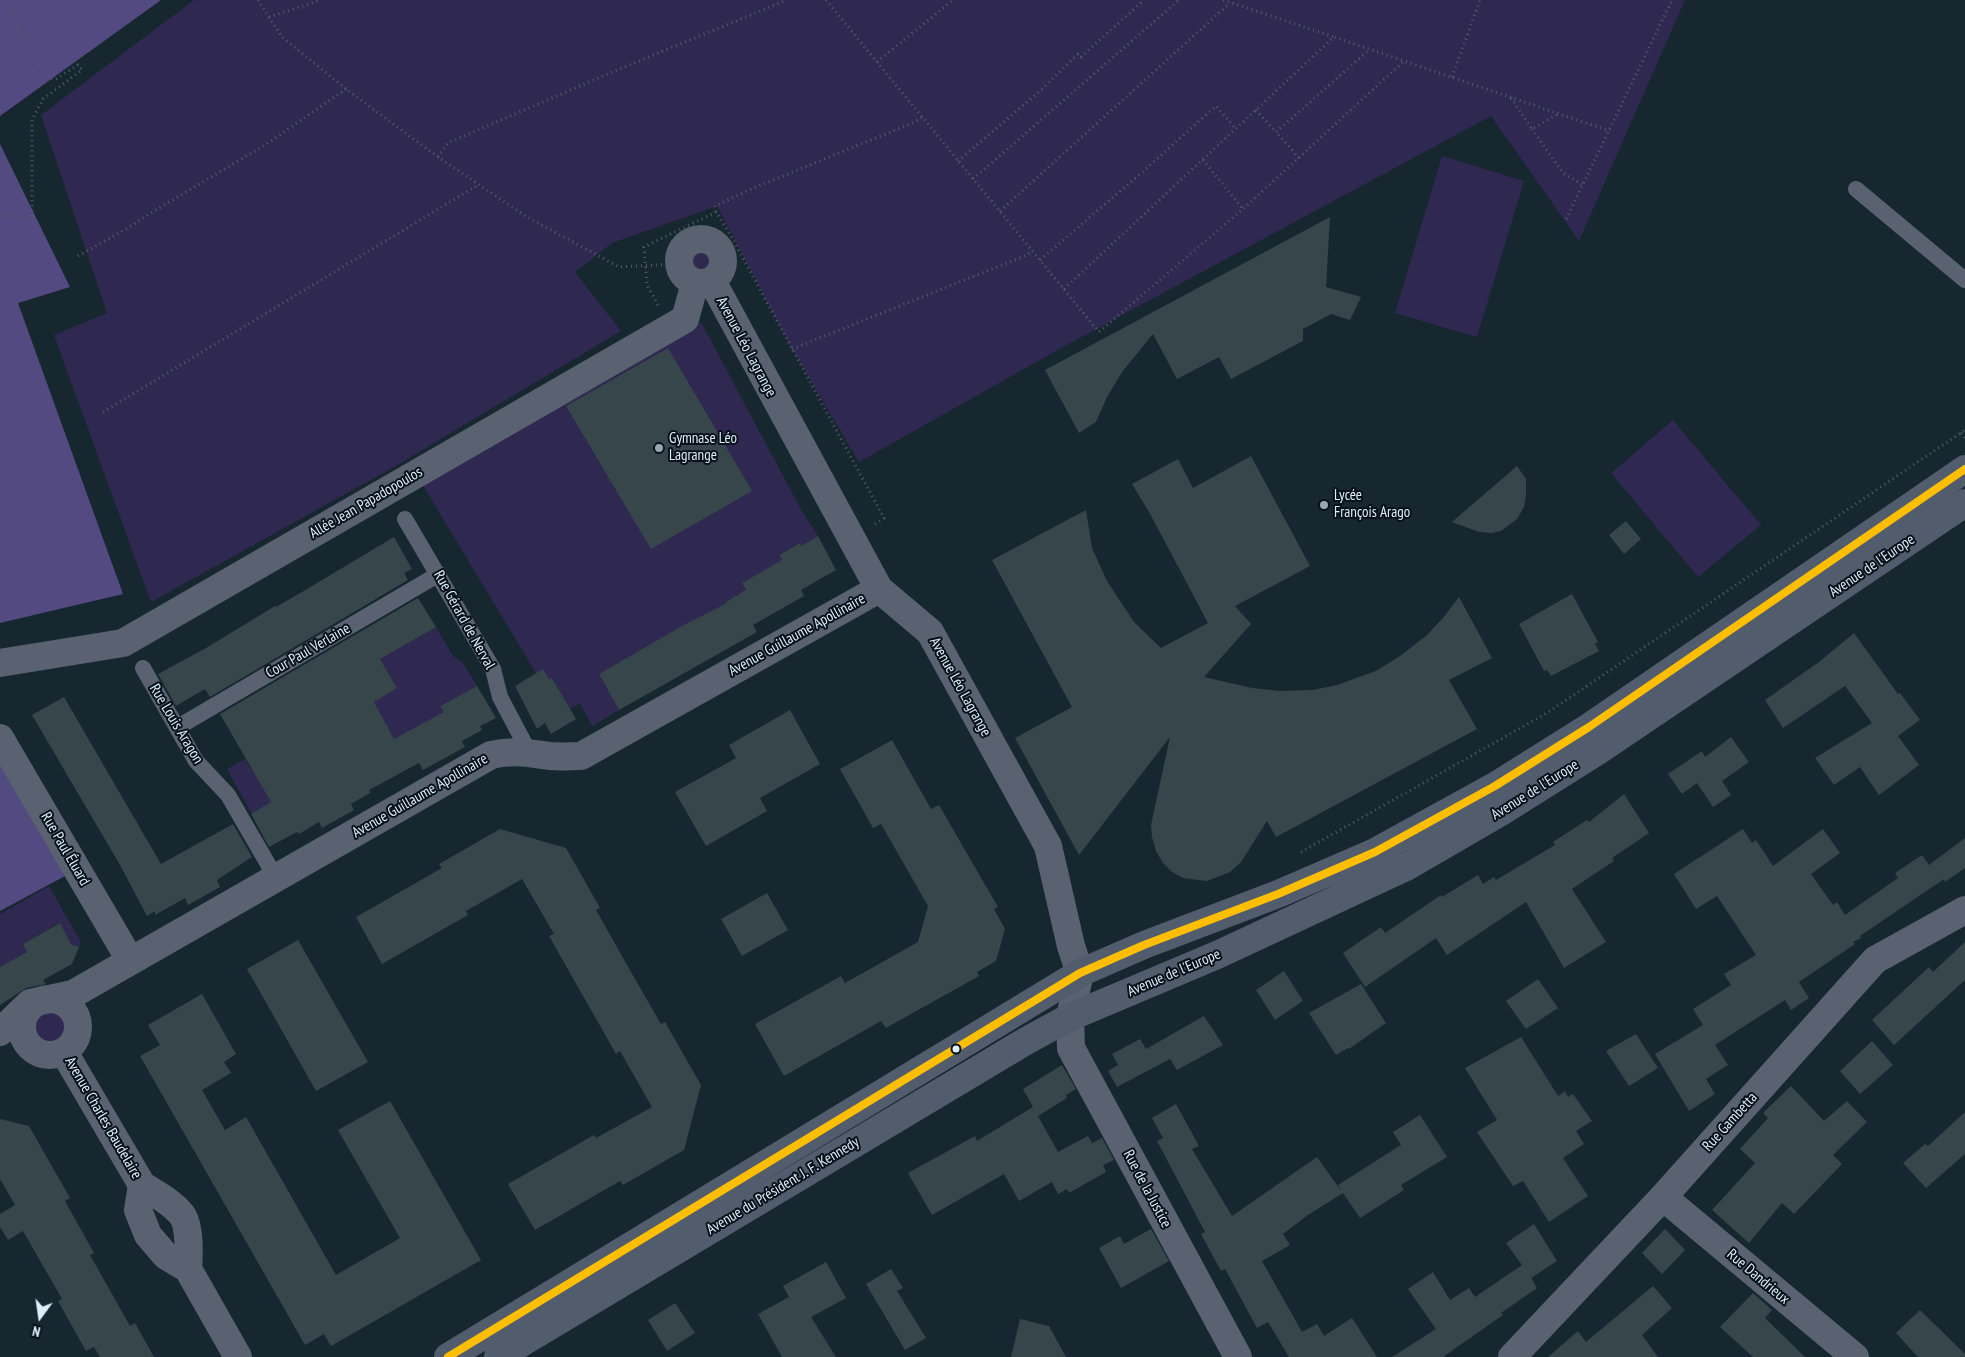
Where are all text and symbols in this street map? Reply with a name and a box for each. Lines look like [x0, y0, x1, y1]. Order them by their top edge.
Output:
street label: Avenue Léo Lagrange [712, 294, 780, 400]
place label: Gymnase Léo Lagrange [669, 430, 737, 465]
marker: Gymnase Léo Lagrange [653, 442, 665, 454]
street label: Allée Jean Papadopoulos [306, 463, 426, 543]
place label: Lycée François Arago [1334, 487, 1410, 522]
marker: Lycée François Arago [1318, 499, 1330, 511]
street label: Avenue de l'Europe [1826, 531, 1918, 601]
street label: Rue Gérard de Nerval [429, 567, 499, 673]
street label: Avenue Guillaume Apollinaire [726, 590, 868, 680]
street label: Cour Paul Verlaine [263, 620, 353, 682]
street label: Avenue Léo Lagrange [925, 634, 995, 740]
street label: Rue Louis Aragon [145, 681, 207, 767]
street label: Avenue Guillaume Apollinaire [349, 750, 491, 842]
street label: Avenue de l'Europe [1488, 756, 1582, 824]
street label: Rue Paul Éluard [37, 809, 93, 889]
street label: Avenue de l'Europe [1125, 945, 1223, 1001]
unlabelled marker [951, 1044, 961, 1054]
street label: Avenue Charles Baudelaire [61, 1054, 145, 1182]
street label: Rue Gambetta [1699, 1089, 1761, 1155]
street label: Avenue du Président J. F. Kennedy [703, 1133, 863, 1239]
street label: Rue de la Justice [1119, 1147, 1175, 1231]
street label: Rue Dandrieux [1723, 1246, 1793, 1308]
north arrow [15, 1292, 65, 1342]
text: N [31, 1322, 42, 1341]

